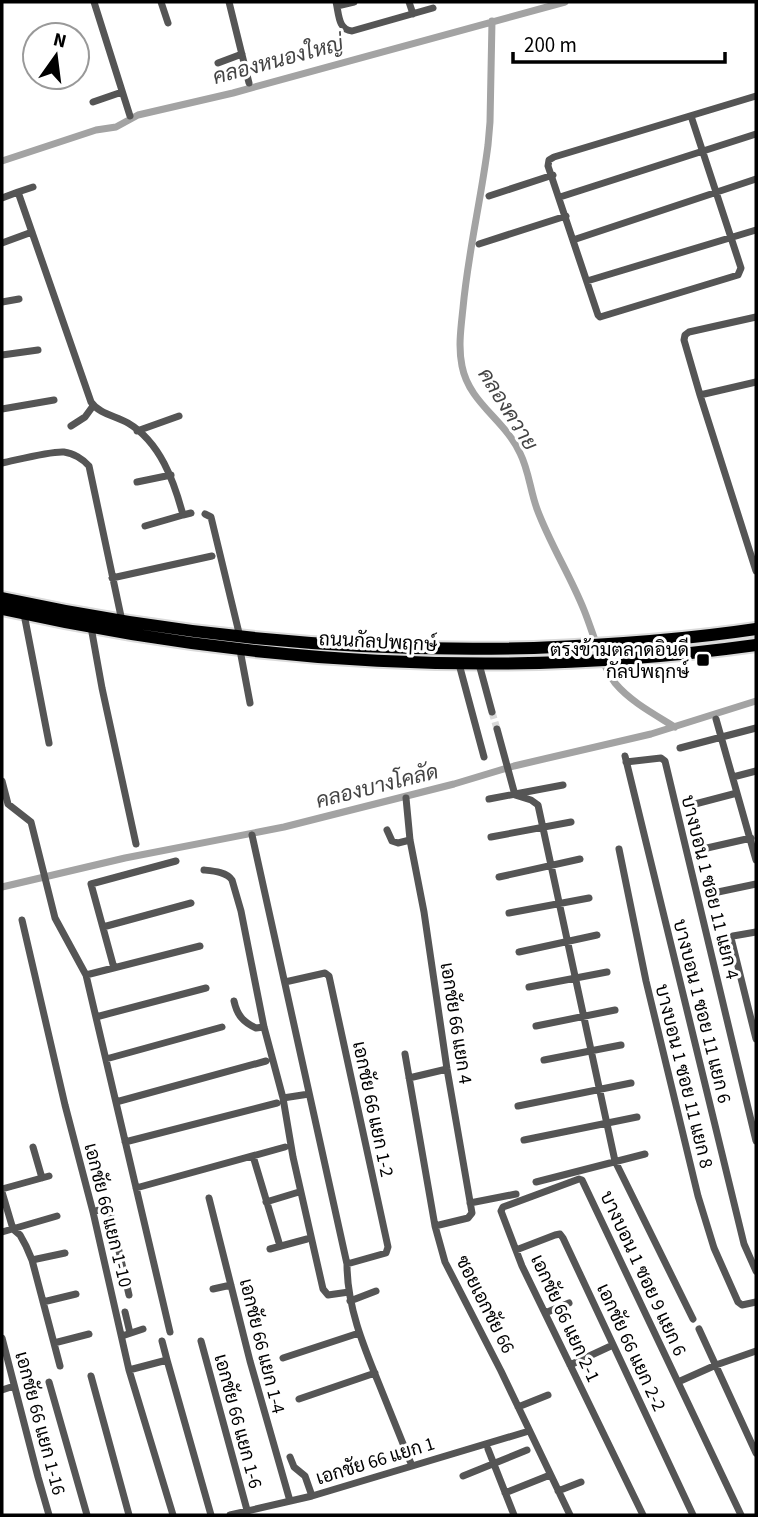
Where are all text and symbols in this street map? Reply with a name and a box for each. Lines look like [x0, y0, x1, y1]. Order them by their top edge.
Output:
north arrow [21, 21, 91, 91]
scale bar [513, 21, 725, 65]
text: N [50, 26, 69, 56]
water label: คลองหนองใหญ่ [209, 28, 348, 92]
text: 200 m [524, 30, 577, 60]
water label: คลองควาย [471, 362, 545, 456]
street label: ถนนกัลปพฤกษ์ [318, 626, 439, 659]
place label: ตรงข้ามตลาดอินดี กัลปพฤกษ์ [550, 637, 690, 686]
marker: ตรงข้ามตลาดอินดี กัลปพฤกษ์ [695, 652, 711, 668]
water label: คลองบางโคลัด [313, 756, 441, 816]
street label: บางบอน 1 ซอย 11 แยก 4 [674, 792, 745, 982]
street label: บางบอน 1 ซอย 11 แยก 6 [666, 916, 737, 1106]
street label: เอกชัย 66 แยก 4 [433, 960, 478, 1086]
street label: บางบอน 1 ซอย 11 แยก 8 [648, 981, 719, 1171]
street label: เอกชัย 66 แยก 1-2 [345, 1039, 400, 1180]
street label: เอกชัย 66 แยก 1-10 [77, 1140, 139, 1290]
street label: บางบอน 1 ซอย 9 แยก 6 [592, 1187, 693, 1361]
street label: เอกชัย 66 แยก 2-1 [523, 1250, 606, 1387]
street label: ซอยเอกชัย 66 [448, 1251, 521, 1358]
street label: เอกชัย 66 แยก 1-4 [232, 1276, 291, 1417]
street label: เอกชัย 66 แยก 2-2 [589, 1279, 672, 1416]
street label: เอกชัย 66 แยก 1-16 [7, 1349, 72, 1498]
street label: เอกชัย 66 แยก 1-6 [207, 1351, 268, 1492]
street label: เอกชัย 66 แยก 1 [313, 1431, 438, 1492]

